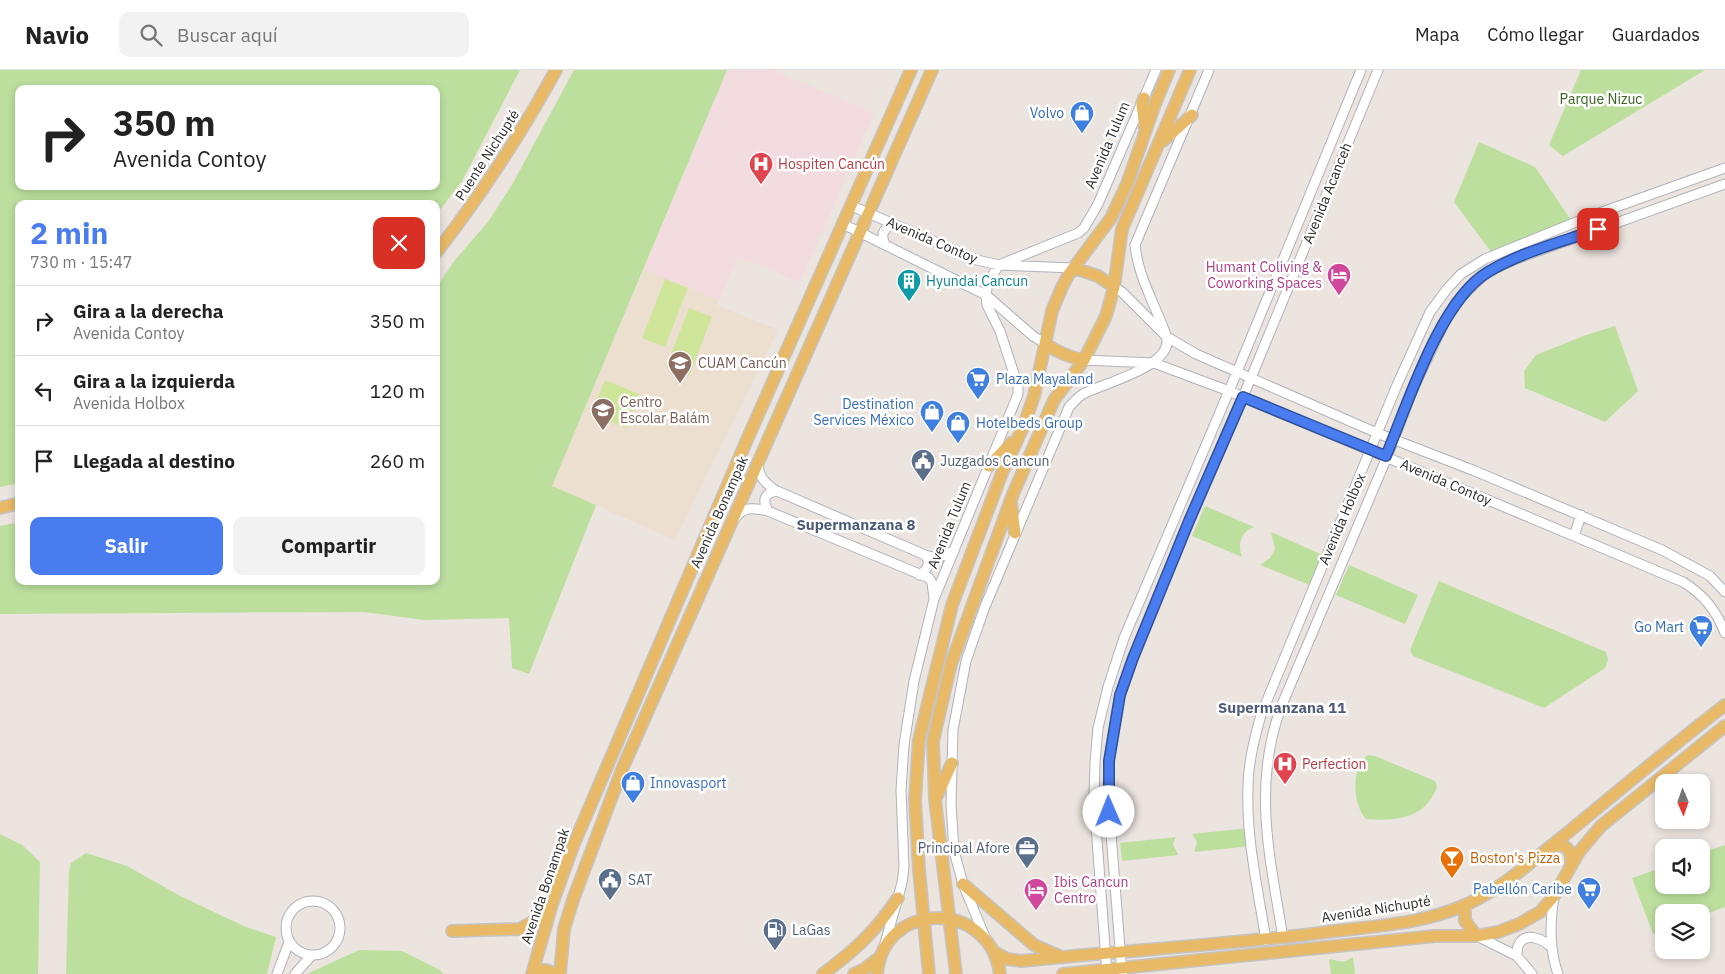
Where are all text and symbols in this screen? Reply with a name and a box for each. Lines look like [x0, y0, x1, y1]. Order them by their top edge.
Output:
search box [119, 12, 469, 57]
text: Navio [25, 19, 89, 51]
icon: search [137, 21, 165, 49]
text: Buscar aquí [177, 23, 277, 47]
text: Mapa [1415, 23, 1459, 46]
text: Cómo llegar [1487, 23, 1584, 46]
text: Guardados [1612, 23, 1700, 46]
park label: Parque Nizuc [1560, 90, 1642, 108]
street label: Avenida Tulum [1081, 99, 1133, 191]
text: 350 m [113, 100, 216, 146]
shop icon: Volvo [1069, 100, 1095, 134]
place label: Volvo [1030, 104, 1064, 122]
icon: right [30, 105, 95, 170]
street label: Puente Nichupté [451, 106, 523, 204]
street label: Avenida Acanceh [1299, 140, 1355, 246]
text: Avenida Contoy [113, 144, 266, 173]
hospital icon: Hospiten Cancún [748, 151, 774, 185]
place label: Hospiten Cancún [778, 155, 885, 173]
pin [1577, 208, 1619, 250]
text: 2 min [30, 213, 108, 252]
street label: Avenida Contoy [884, 213, 980, 267]
icon: arrive [1584, 215, 1612, 243]
button: close [373, 217, 425, 269]
text: 730 m · 15:47 [30, 252, 132, 272]
place label: Humant Coliving & Coworking Spaces [1206, 258, 1322, 292]
hotel icon: Humant Coliving & Coworking Spaces [1326, 262, 1352, 296]
building icon: Hyundai Cancun [896, 268, 922, 302]
place label: Hyundai Cancun [926, 272, 1028, 290]
text: Gira a la derecha [73, 299, 224, 323]
icon: right [30, 307, 58, 335]
text: 350 m [370, 309, 425, 333]
text: Avenida Contoy [73, 323, 185, 343]
school or university icon: CUAM Cancún [667, 350, 693, 384]
place label: CUAM Cancún [698, 354, 787, 372]
supermarket icon: Plaza Mayaland [965, 366, 991, 400]
text: Gira a la izquierda [73, 369, 235, 393]
place label: Plaza Mayaland [996, 370, 1093, 388]
icon: left [30, 377, 58, 405]
text: 120 m [370, 379, 425, 403]
text: Avenida Holbox [73, 393, 185, 413]
place label: Centro Escolar Balám [620, 393, 710, 427]
place label: Destination Services México [813, 395, 914, 429]
school or university icon: Centro Escolar Balám [590, 397, 616, 431]
shop icon: Destination Services México [919, 399, 945, 433]
shop icon: Hotelbeds Group [945, 410, 971, 444]
place label: Hotelbeds Group [976, 414, 1083, 432]
icon: arrive [30, 447, 58, 475]
public building icon: Juzgados Cancun [910, 448, 936, 482]
text: Llegada al destino [73, 449, 235, 473]
text: 260 m [370, 449, 425, 473]
street label: Avenida Bonampak [686, 452, 752, 571]
place label: Juzgados Cancun [940, 452, 1050, 470]
street label: Avenida Contoy [1398, 455, 1494, 509]
street label: Avenida Holbox [1315, 470, 1369, 568]
street label: Avenida Tulum [923, 479, 975, 571]
district label: Supermanzana 8 [796, 515, 916, 534]
button: Salir [30, 517, 223, 575]
button: Compartir [233, 517, 425, 575]
supermarket icon: Go Mart [1688, 614, 1714, 648]
place label: Go Mart [1634, 618, 1684, 636]
district label: Supermanzana 11 [1218, 698, 1346, 717]
hospital icon: Perfection [1272, 751, 1298, 785]
place label: Perfection [1302, 755, 1367, 773]
shop icon: Innovasport [620, 770, 646, 804]
place label: Innovasport [650, 774, 726, 792]
north arrow [1655, 774, 1710, 829]
map controls [1655, 774, 1710, 959]
position arrow [1082, 785, 1134, 837]
street label: Avenida Bonampak [517, 825, 573, 946]
office icon: Principal Afore [1014, 835, 1040, 869]
place label: Principal Afore [918, 839, 1010, 857]
button: sound [1655, 839, 1710, 894]
bar icon: Boston's Pizza [1439, 845, 1465, 879]
place label: Boston's Pizza [1470, 849, 1561, 867]
public building icon: SAT [597, 867, 623, 901]
place label: SAT [628, 871, 652, 889]
place label: Ibis Cancun Centro [1054, 873, 1128, 907]
supermarket icon: Pabellón Caribe [1576, 876, 1602, 910]
hotel icon: Ibis Cancun Centro [1023, 877, 1049, 911]
place label: Pabellón Caribe [1473, 880, 1572, 898]
street label: Avenida Nichupté [1320, 891, 1432, 927]
button: layers [1655, 904, 1710, 959]
fuel station icon: LaGas [762, 917, 788, 951]
place label: LaGas [792, 921, 831, 939]

